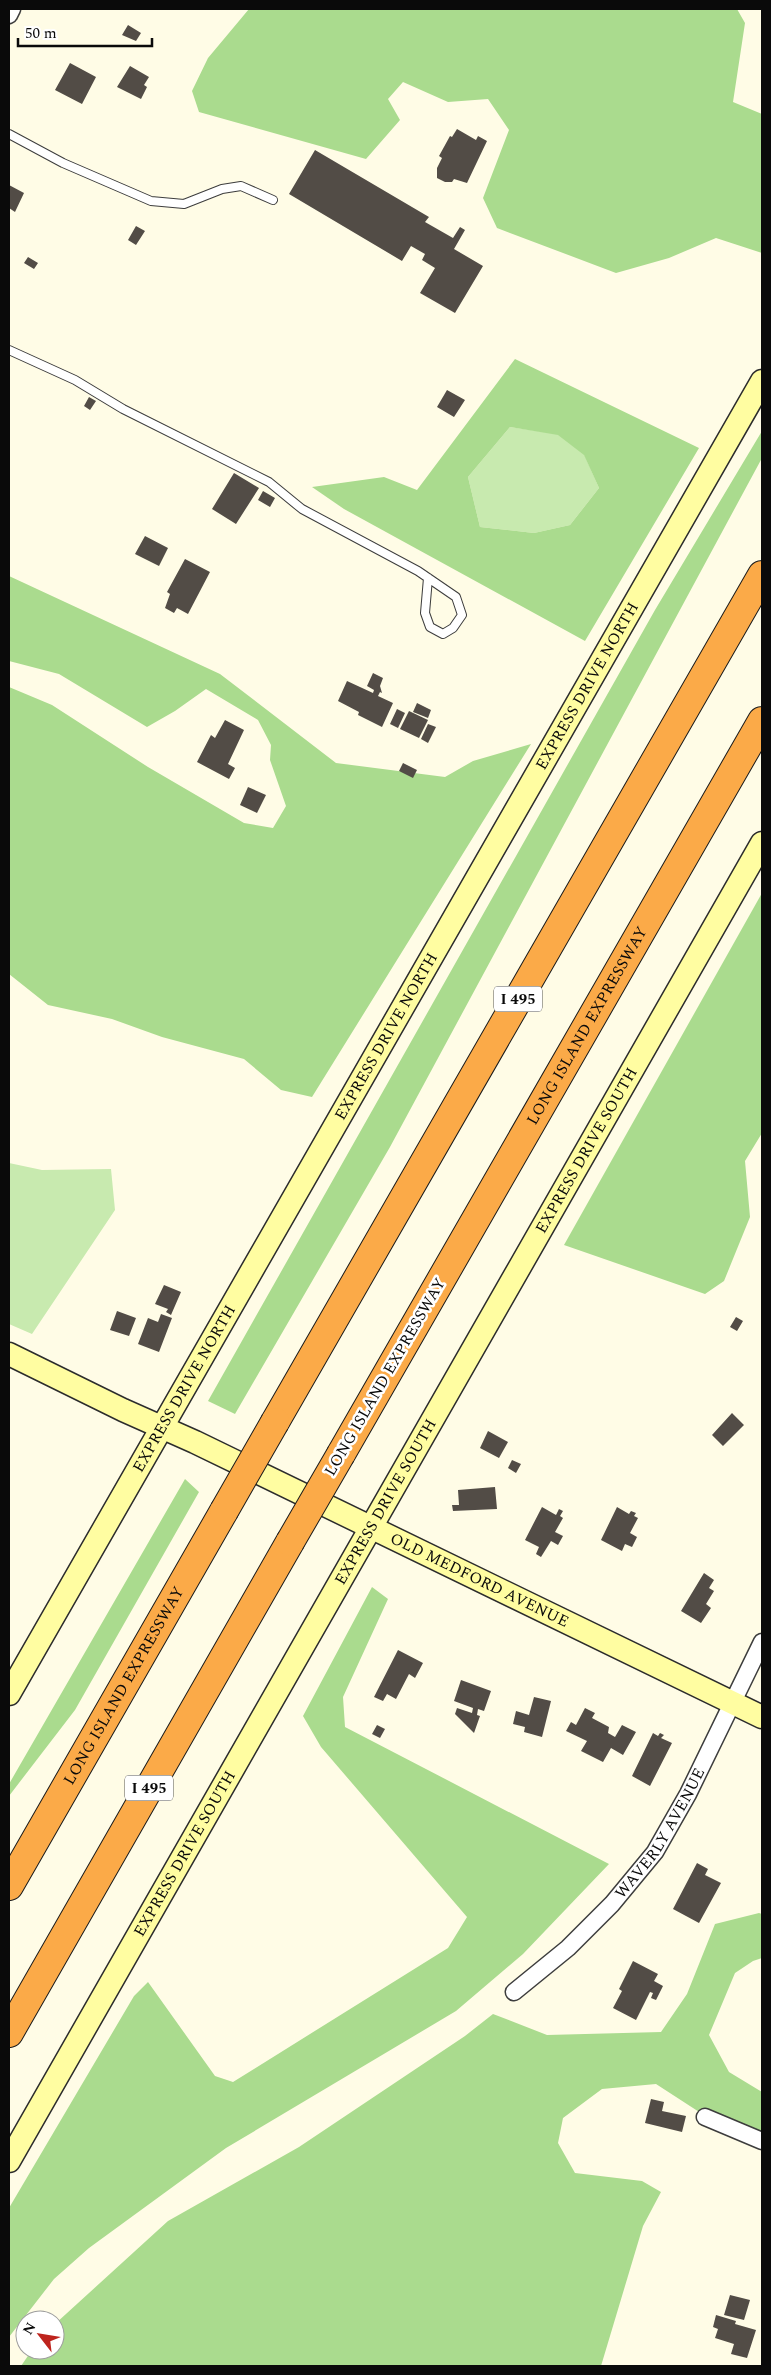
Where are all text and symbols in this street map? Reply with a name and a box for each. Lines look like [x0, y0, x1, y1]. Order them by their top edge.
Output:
scale bar [18, 15, 151, 47]
text: 50 m [25, 22, 57, 45]
street label: EXPRESS DRIVE NORTH [529, 598, 645, 774]
street label: LONG ISLAND EXPRESSWAY [520, 922, 654, 1129]
street label: EXPRESS DRIVE NORTH [328, 948, 444, 1125]
road number: I 495 [494, 986, 542, 1012]
street label: EXPRESS DRIVE SOUTH [529, 1063, 643, 1238]
street label: LONG ISLAND EXPRESSWAY [318, 1273, 452, 1481]
street label: EXPRESS DRIVE NORTH [126, 1300, 242, 1477]
street label: EXPRESS DRIVE SOUTH [328, 1414, 443, 1590]
street label: OLD MEDFORD AVENUE [386, 1526, 573, 1634]
street label: LONG ISLAND EXPRESSWAY [57, 1582, 190, 1789]
street label: WAVERLY AVENUE [609, 1764, 711, 1904]
street label: EXPRESS DRIVE SOUTH [128, 1766, 242, 1941]
road number: I 495 [125, 1776, 173, 1800]
north arrow [15, 2310, 65, 2360]
text: N [17, 2318, 41, 2339]

